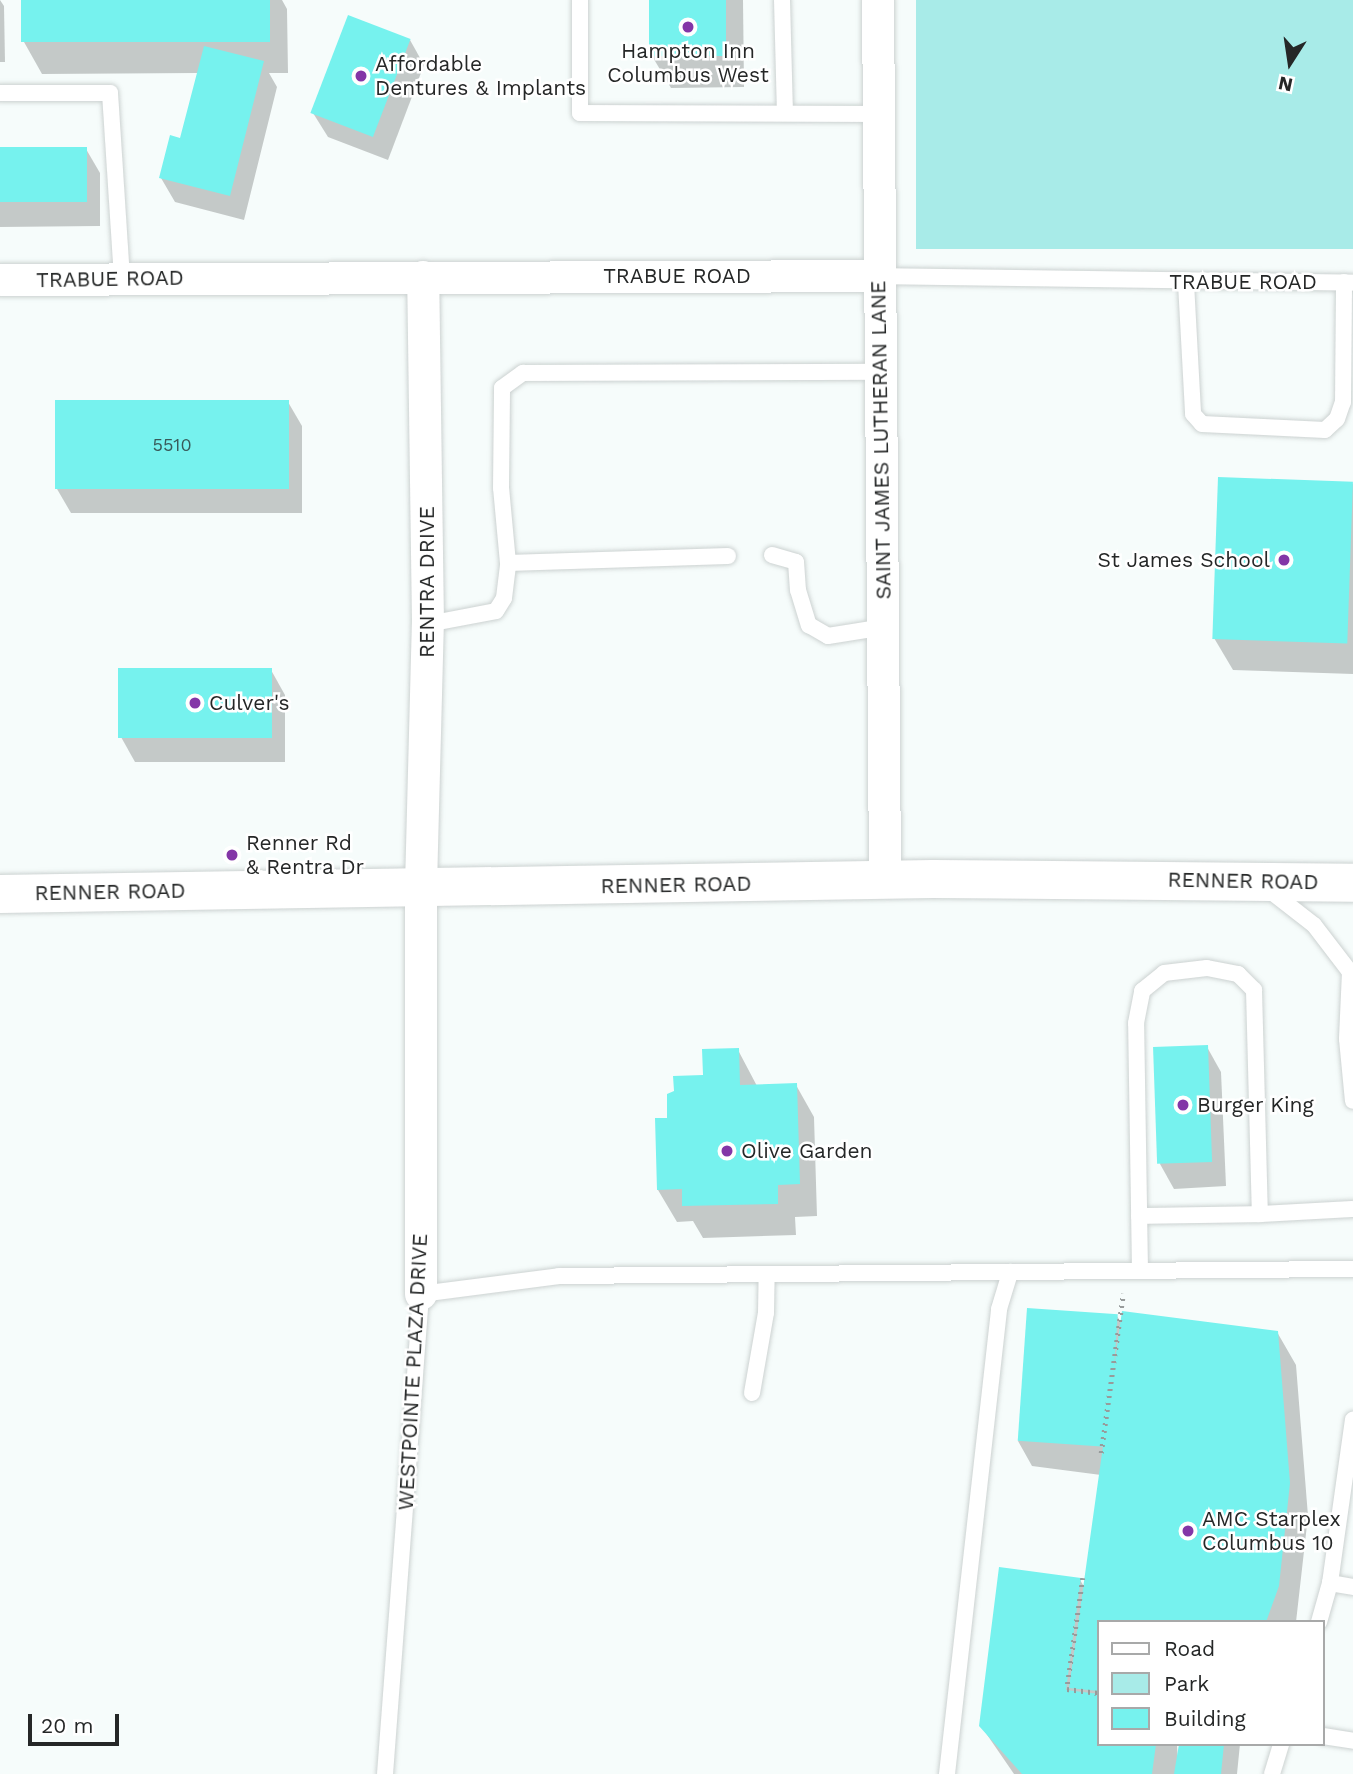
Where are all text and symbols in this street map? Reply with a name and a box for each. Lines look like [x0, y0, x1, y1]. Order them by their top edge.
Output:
marker: Hampton Inn Columbus West [680, 19, 696, 35]
north arrow [1255, 28, 1325, 98]
place label: Hampton Inn Columbus West [607, 38, 769, 88]
place label: Affordable Dentures & Implants [375, 51, 586, 101]
marker: Affordable Dentures & Implants [353, 68, 369, 84]
text: N [1276, 71, 1295, 97]
street label: TRABUE ROAD [603, 263, 751, 289]
street label: TRABUE ROAD [36, 265, 184, 293]
street label: TRABUE ROAD [1169, 269, 1317, 295]
street label: SAINT JAMES LUTHERAN LANE [866, 280, 896, 600]
house number: 5510 [152, 434, 192, 456]
street label: RENTRA DRIVE [414, 506, 440, 658]
place label: St James School [1097, 547, 1270, 573]
marker: St James School [1276, 552, 1292, 568]
place label: Culver's [209, 690, 290, 716]
marker: Culver's [187, 695, 203, 711]
place label: Renner Rd & Rentra Dr [246, 830, 365, 880]
marker: Renner Rd & Rentra Dr [224, 847, 240, 863]
street label: RENNER ROAD [1167, 867, 1319, 895]
street label: RENNER ROAD [600, 871, 752, 899]
street label: RENNER ROAD [34, 878, 186, 906]
place label: Burger King [1197, 1092, 1314, 1118]
marker: Burger King [1175, 1097, 1191, 1113]
place label: Olive Garden [741, 1138, 873, 1164]
marker: Olive Garden [719, 1143, 735, 1159]
street label: WESTPOINTE PLAZA DRIVE [393, 1232, 433, 1512]
place label: AMC Starplex Columbus 10 [1202, 1506, 1341, 1556]
marker: AMC Starplex Columbus 10 [1180, 1523, 1196, 1539]
legend [1098, 1620, 1325, 1746]
text: Road [1164, 1636, 1215, 1661]
text: Park [1164, 1671, 1209, 1696]
scale bar [32, 1700, 122, 1744]
text: Building [1164, 1706, 1246, 1731]
text: 20 m [41, 1713, 93, 1738]

